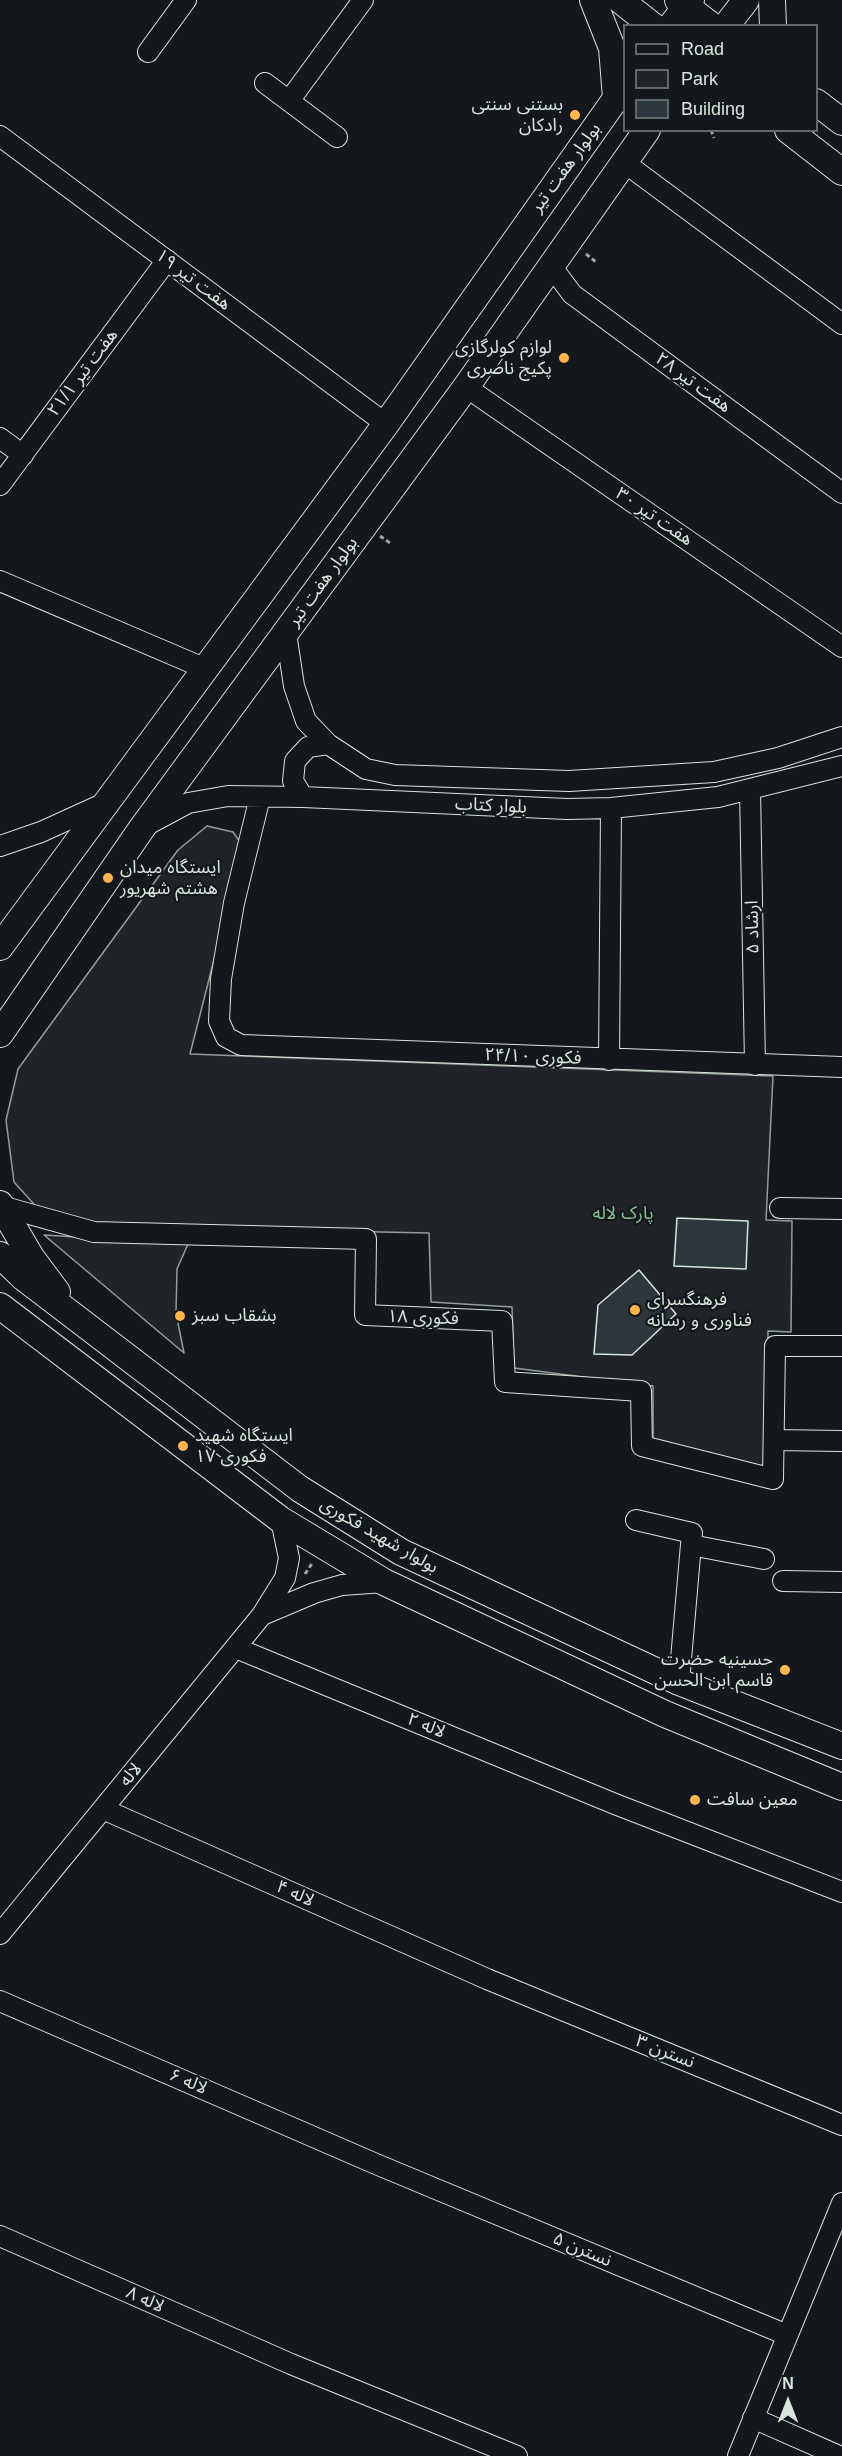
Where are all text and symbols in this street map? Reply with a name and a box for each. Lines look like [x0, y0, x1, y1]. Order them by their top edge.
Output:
legend [623, 24, 818, 132]
text: Road [681, 39, 724, 59]
text: Park [681, 69, 718, 89]
place label: بستنی سنتی رادکان [471, 94, 563, 136]
text: Building [681, 99, 745, 119]
marker: بستنی سنتی رادکان [568, 108, 582, 122]
street label: بولوار هفت تیر [526, 119, 606, 217]
street label: هفت تیر ۱۹ [151, 245, 235, 315]
street label: هفت تیر ۲۱/۱ [43, 325, 123, 421]
place label: لوازم کولرگازی پکیج ناصری [455, 337, 552, 380]
street label: هفت تیر ۲۸ [651, 348, 735, 418]
marker: لوازم کولرگازی پکیج ناصری [557, 351, 571, 365]
street label: هفت تیر ۳۰ [611, 483, 697, 551]
street label: بولوار هفت تیر [283, 533, 363, 631]
street label: بلوار کتاب [455, 793, 527, 819]
place label: ایستگاه میدان هشتم شهریور [120, 857, 221, 900]
marker: ایستگاه میدان هشتم شهریور [101, 871, 115, 885]
street label: ارشاد ۵ [742, 900, 764, 954]
street label: فکوری ۲۴/۱۰ [484, 1045, 582, 1069]
park label: پارک لاله [592, 1203, 654, 1225]
place label: فرهنگسرای فناوری و رسانه [647, 1289, 752, 1332]
marker: فرهنگسرای فناوری و رسانه [628, 1303, 642, 1317]
place label: بشقاب سبز [192, 1305, 277, 1327]
street label: فکوری ١٨ [387, 1306, 459, 1330]
marker: بشقاب سبز [173, 1309, 187, 1323]
place label: ایستگاه شهید فکوری ۱۷ [195, 1425, 293, 1468]
marker: ایستگاه شهید فکوری ۱۷ [176, 1439, 190, 1453]
street label: بولوار شهید فکوری [316, 1493, 442, 1579]
place label: حسینیه حضرت قاسم ابن الحسن [654, 1649, 773, 1692]
marker: حسینیه حضرت قاسم ابن الحسن [778, 1663, 792, 1677]
street label: لاله ۲ [404, 1709, 448, 1743]
street label: لاله [115, 1759, 147, 1791]
place label: معین سافت [707, 1789, 798, 1811]
marker: معین سافت [688, 1793, 702, 1807]
street label: لاله ۴ [273, 1876, 317, 1912]
street label: نسترن ۳ [632, 2030, 698, 2074]
street label: لاله ۶ [166, 2064, 210, 2100]
street label: نسترن ۵ [549, 2228, 615, 2272]
street label: لاله ۸ [123, 2282, 167, 2318]
north arrow [758, 2372, 818, 2432]
text: N [782, 2375, 794, 2392]

